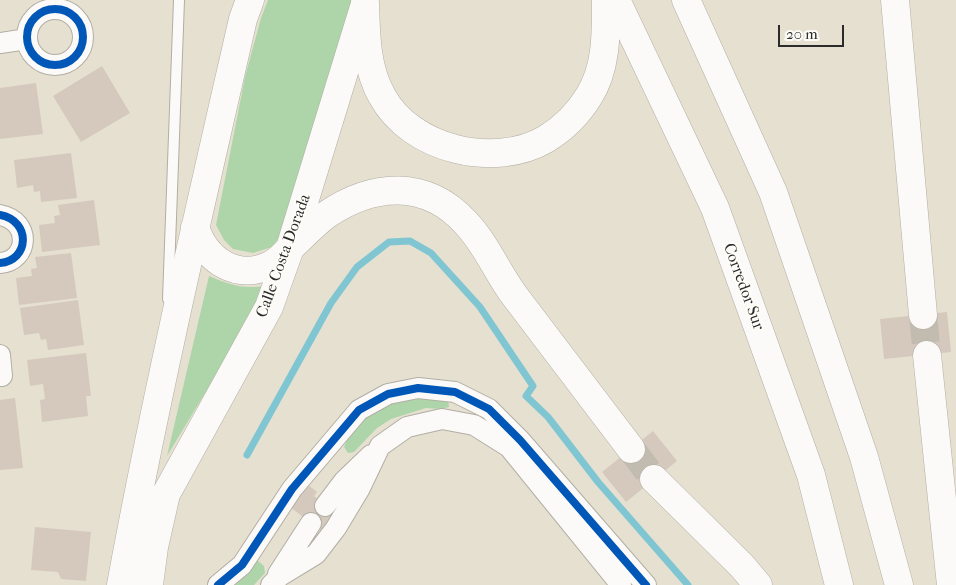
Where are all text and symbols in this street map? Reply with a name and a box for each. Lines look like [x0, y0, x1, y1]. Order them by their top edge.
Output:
scale bar [781, 15, 847, 47]
text: 20 m [786, 25, 818, 43]
street label: Calle Costa Dorada [253, 192, 315, 320]
street label: Corredor Sur [718, 241, 768, 333]

